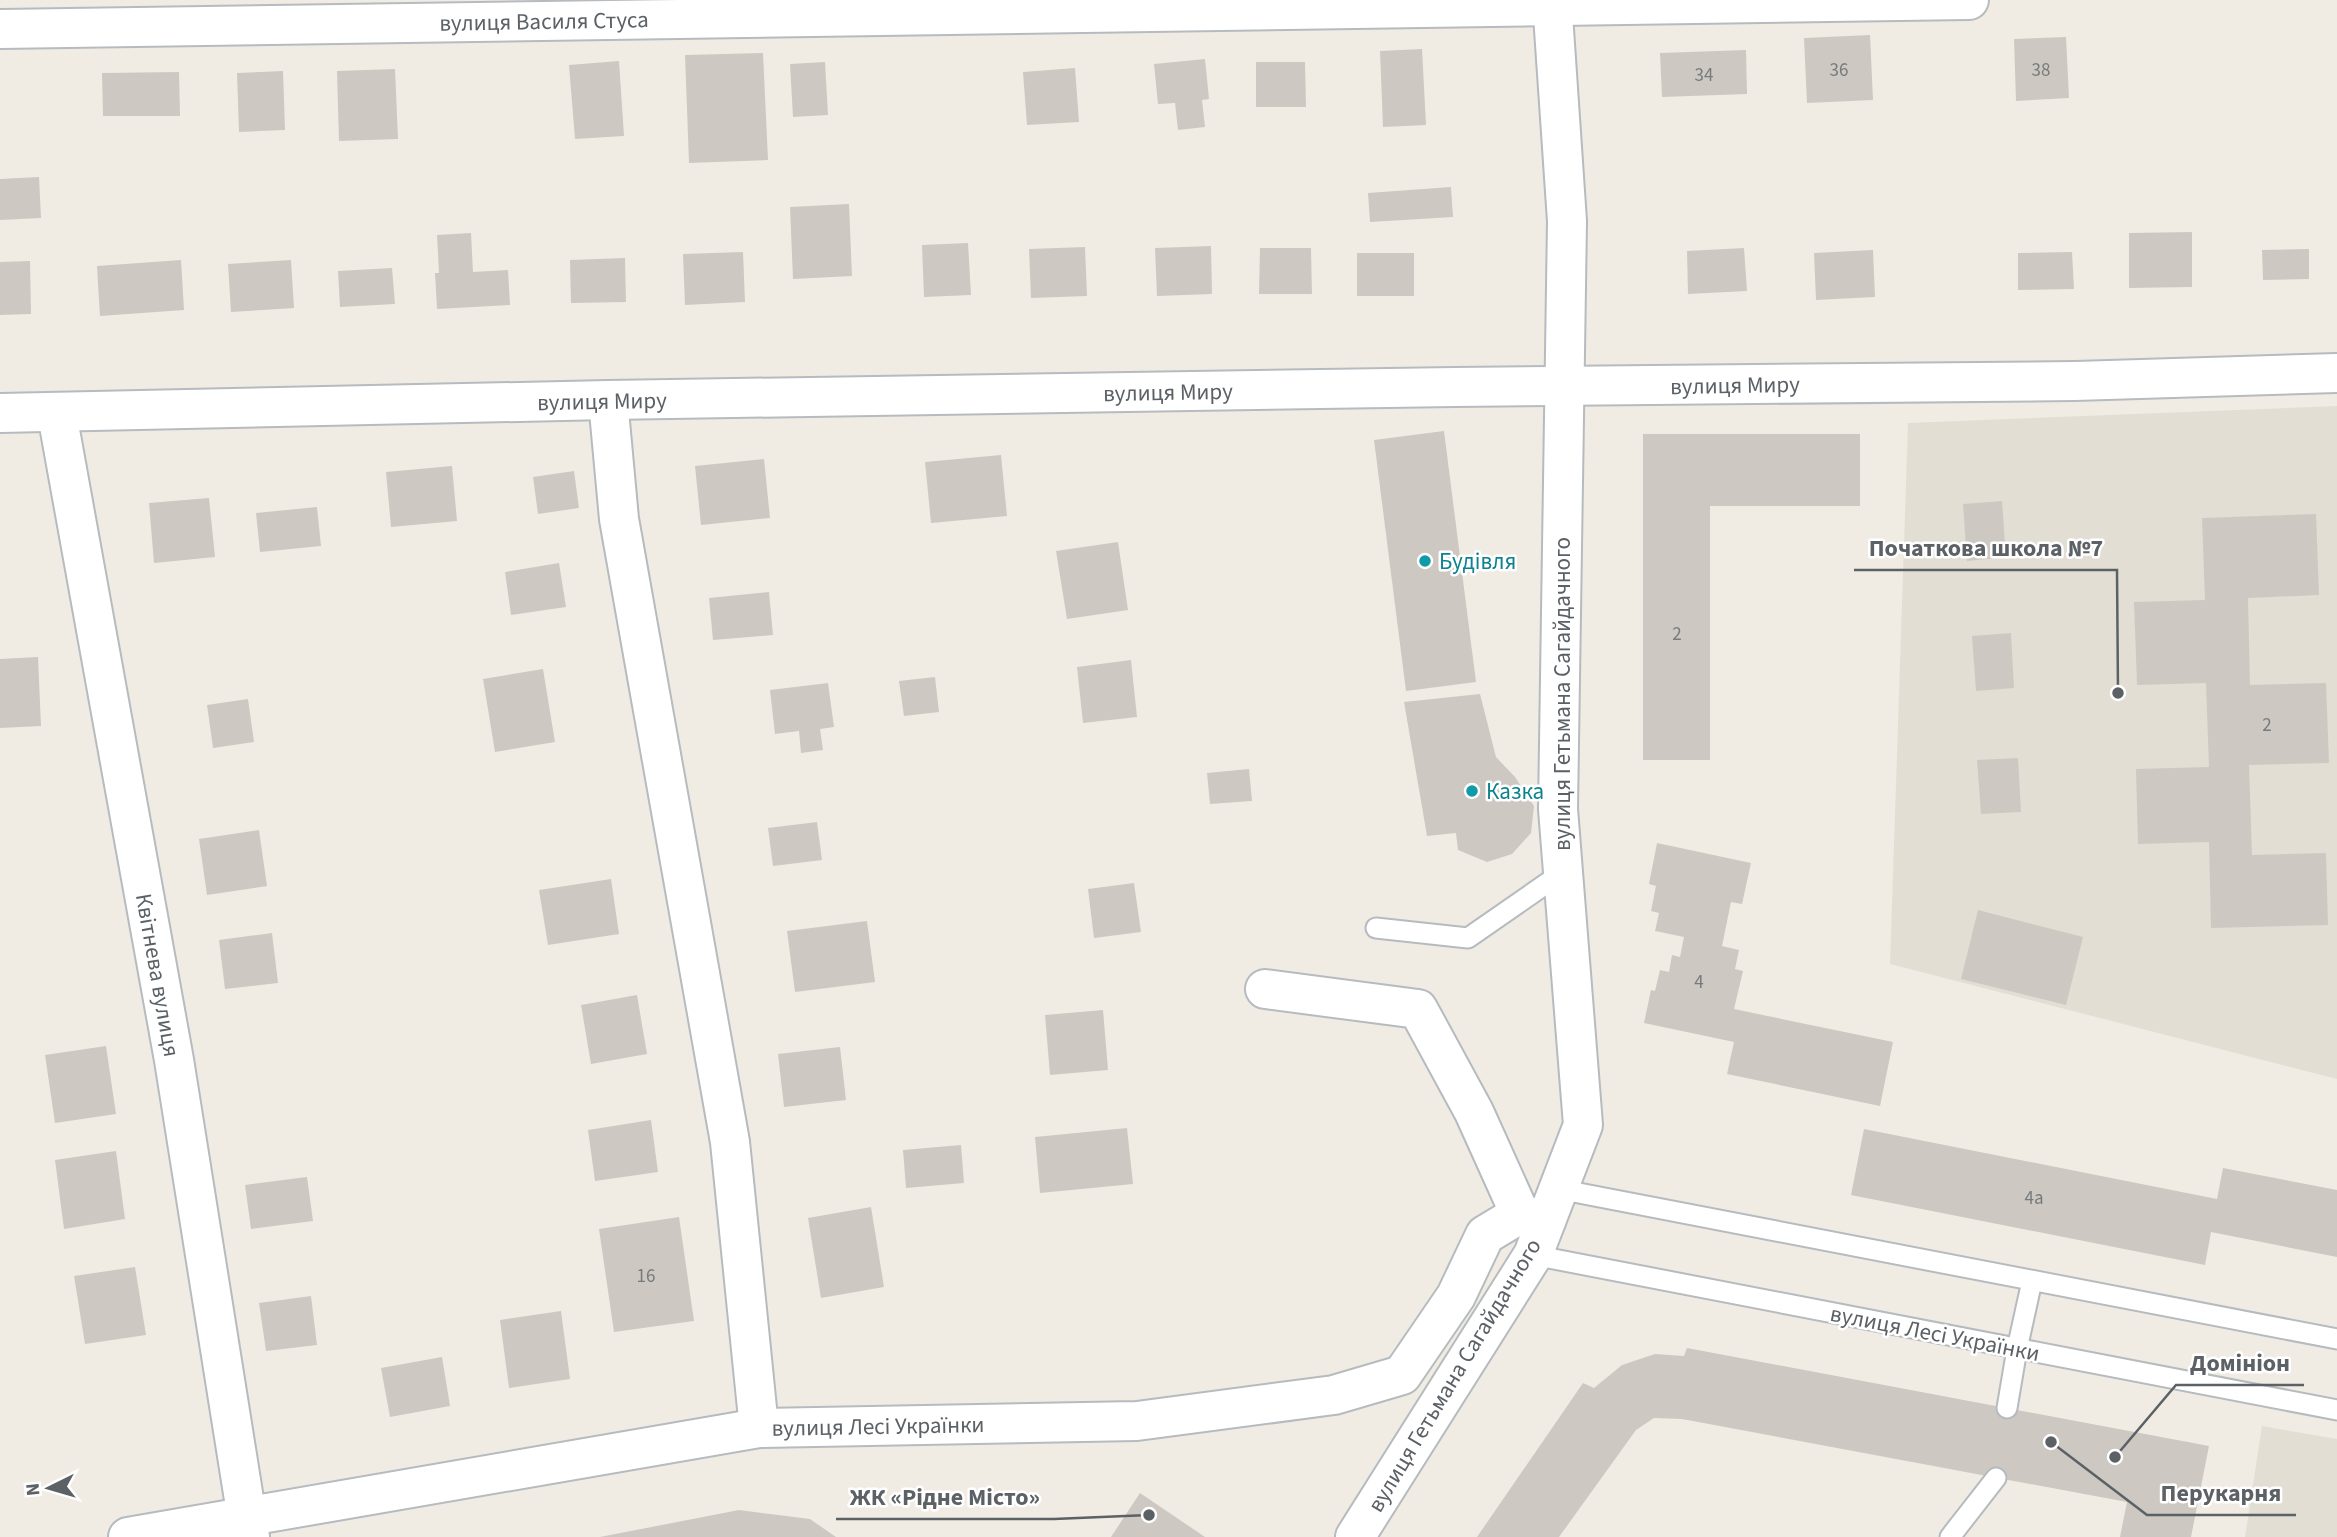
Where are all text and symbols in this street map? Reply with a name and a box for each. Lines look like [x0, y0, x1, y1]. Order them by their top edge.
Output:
street label: вулиця Василя Стуса [439, 3, 649, 40]
house number: 36 [1830, 57, 1848, 84]
house number: 38 [2032, 57, 2050, 84]
house number: 34 [1695, 62, 1713, 89]
street label: вулиця Миру [1670, 368, 1800, 403]
street label: вулиця Миру [1103, 375, 1233, 410]
street label: вулиця Миру [537, 384, 667, 419]
callout: Початкова школа №7 [1854, 525, 2117, 570]
text: Початкова школа №7 [1869, 531, 2103, 566]
street label: вулиця Гетьмана Сагайдачного [1546, 537, 1579, 851]
place label: Будівля [1439, 545, 1516, 578]
marker: Будівля [1417, 553, 1433, 569]
house number: 2 [1672, 621, 1682, 648]
house number: 2 [2262, 712, 2272, 739]
place label: Казка [1486, 775, 1544, 808]
marker: Казка [1464, 783, 1480, 799]
street label: Квітнева вулиця [127, 891, 188, 1059]
house number: 4 [1694, 969, 1704, 996]
house number: 4а [2024, 1185, 2044, 1212]
street label: вулиця Гетьмана Сагайдачного [1359, 1232, 1549, 1518]
house number: 16 [637, 1263, 655, 1290]
street label: вулиця Лесі Українки [1827, 1297, 2043, 1370]
callout: Домiнiон [2176, 1340, 2304, 1385]
text: Домiнiон [2190, 1346, 2290, 1381]
street label: вулиця Лесі Українки [771, 1408, 985, 1445]
north arrow [14, 1453, 84, 1523]
callout: Перукарня [2147, 1470, 2296, 1515]
callout: ЖК «Рідне Місто» [836, 1474, 1054, 1519]
text: Перукарня [2161, 1476, 2281, 1511]
text: ЖК «Рідне Місто» [850, 1480, 1040, 1515]
text: N [20, 1482, 48, 1497]

